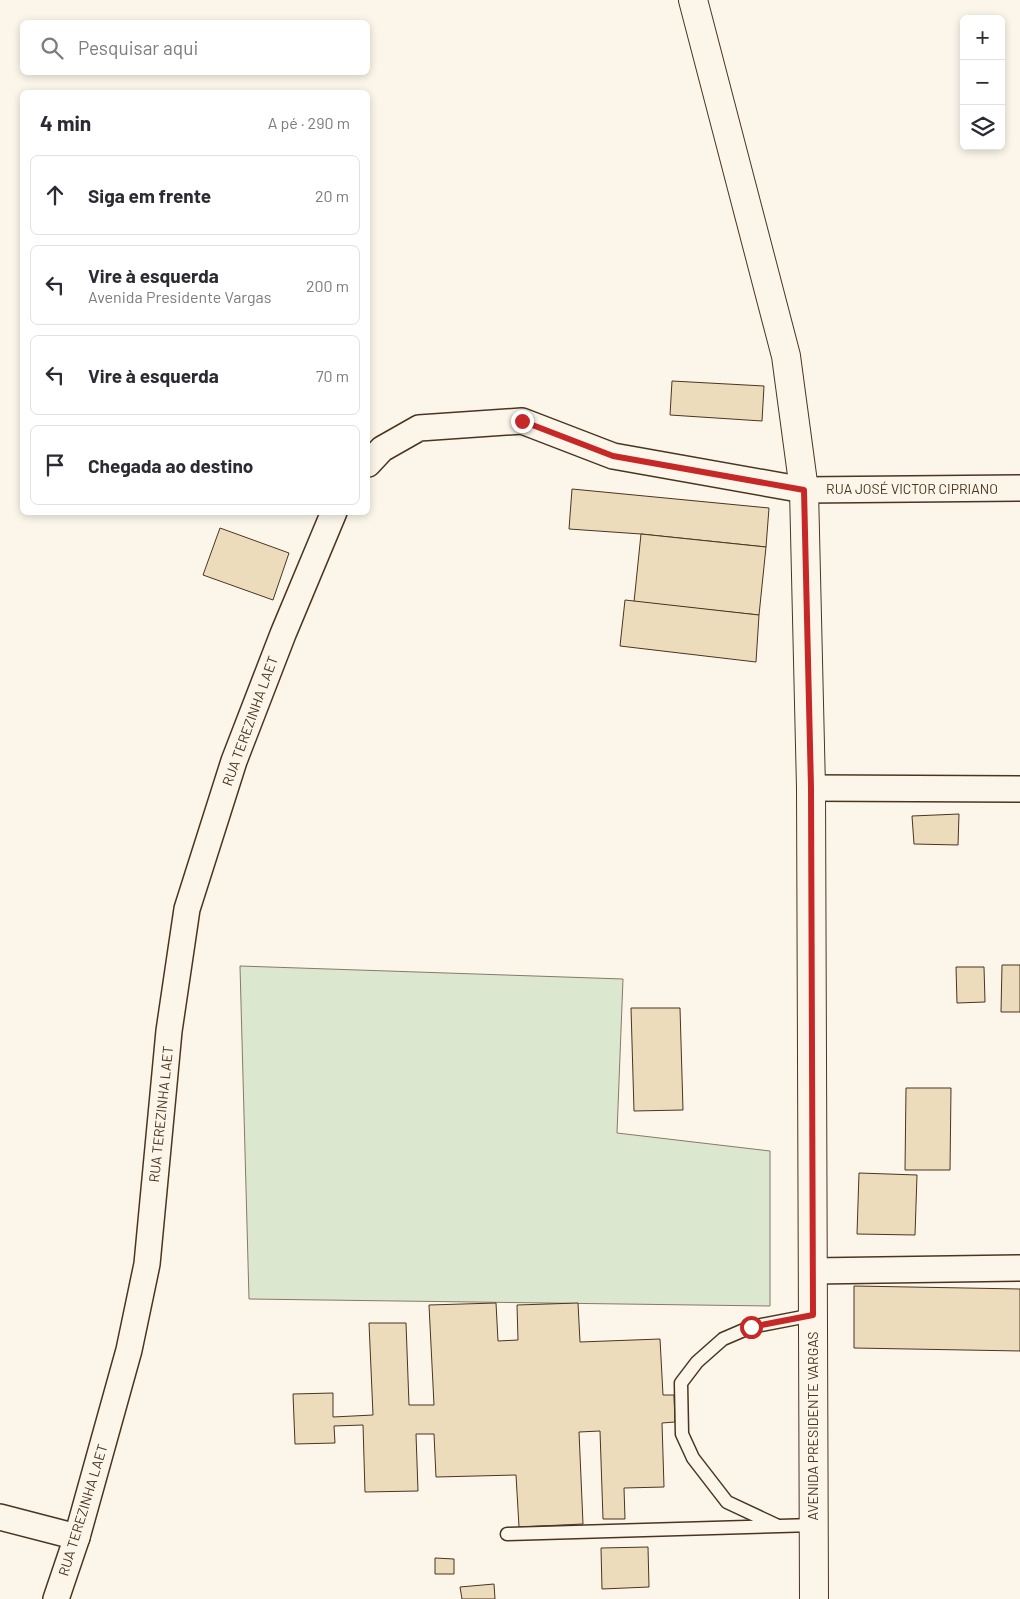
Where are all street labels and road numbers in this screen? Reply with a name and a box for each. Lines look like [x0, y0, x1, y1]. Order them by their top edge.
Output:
street label: RUA JOSÉ VICTOR CIPRIANO [826, 480, 998, 497]
street label: RUA TEREZINHA LAET [218, 653, 281, 788]
street label: RUA TEREZINHA LAET [145, 1045, 176, 1183]
street label: AVENIDA PRESIDENTE VARGAS [804, 1332, 821, 1520]
street label: RUA TEREZINHA LAET [54, 1442, 111, 1578]

